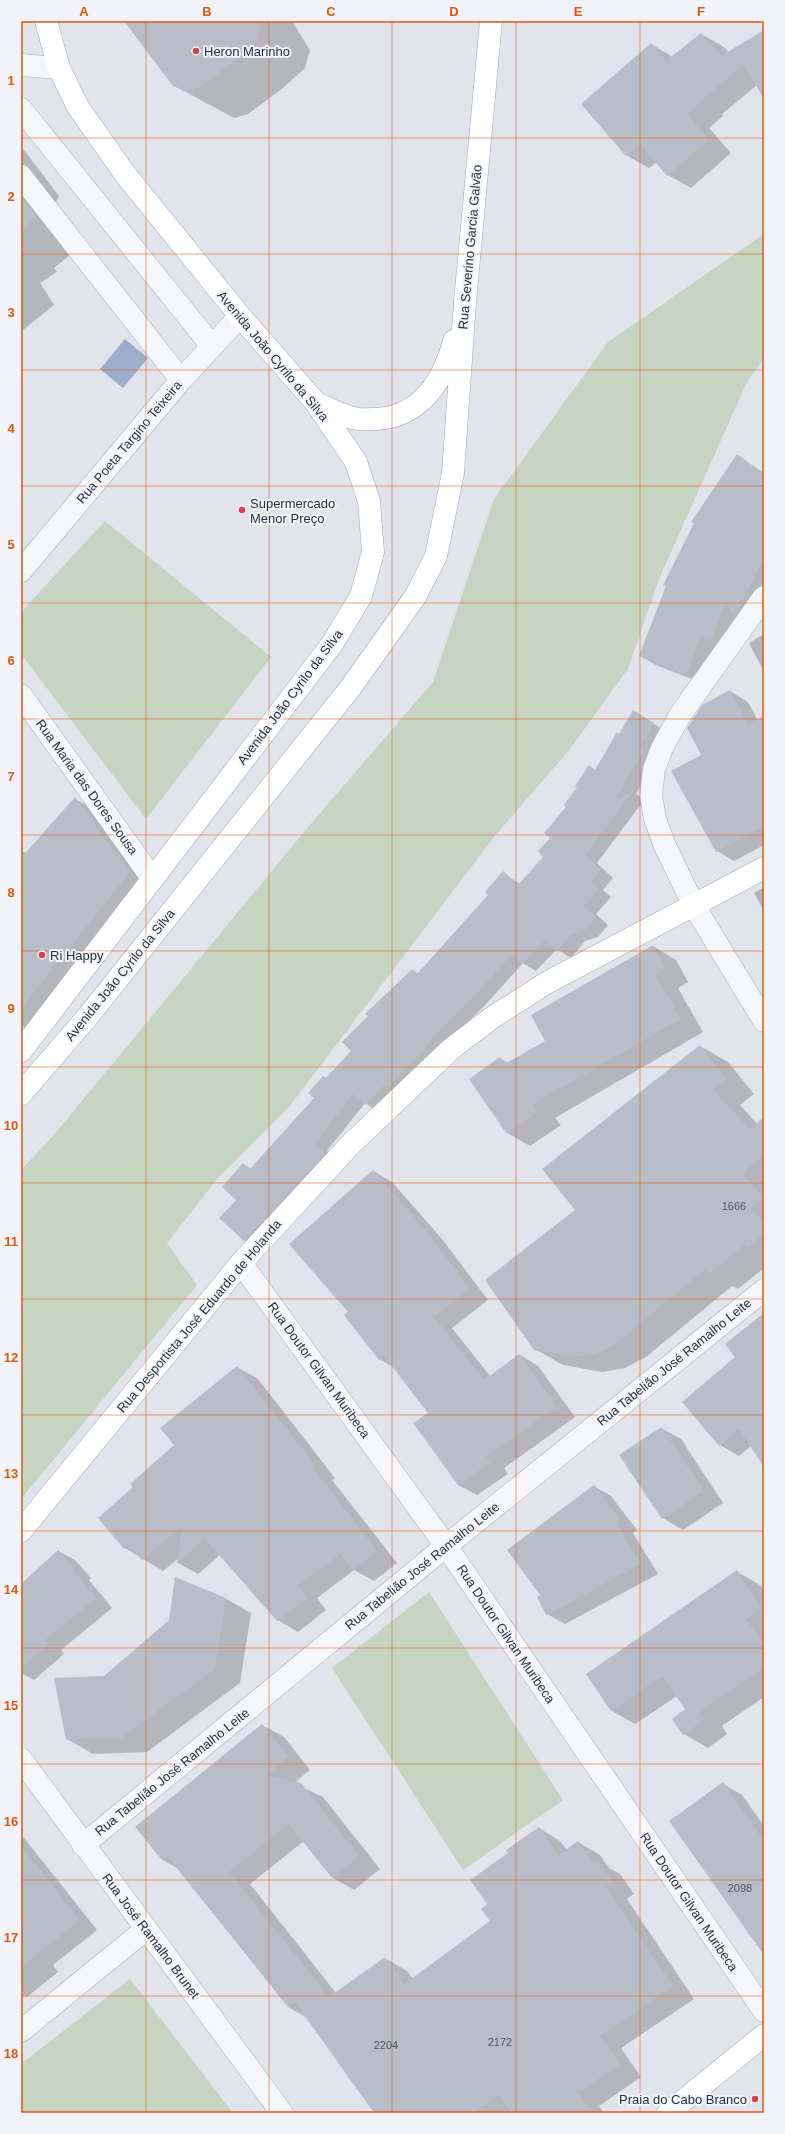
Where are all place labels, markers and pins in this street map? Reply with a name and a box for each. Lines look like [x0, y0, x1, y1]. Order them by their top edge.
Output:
place label: Heron Marinho [204, 44, 290, 59]
marker: Heron Marinho [191, 46, 201, 56]
place label: Supermercado Menor Preço [250, 496, 335, 526]
marker: Supermercado Menor Preço [237, 505, 247, 515]
place label: Ri Happy [50, 948, 104, 963]
marker: Ri Happy [37, 950, 47, 960]
place label: Praia do Cabo Branco [619, 2092, 747, 2107]
marker: Praia do Cabo Branco [750, 2094, 760, 2104]

